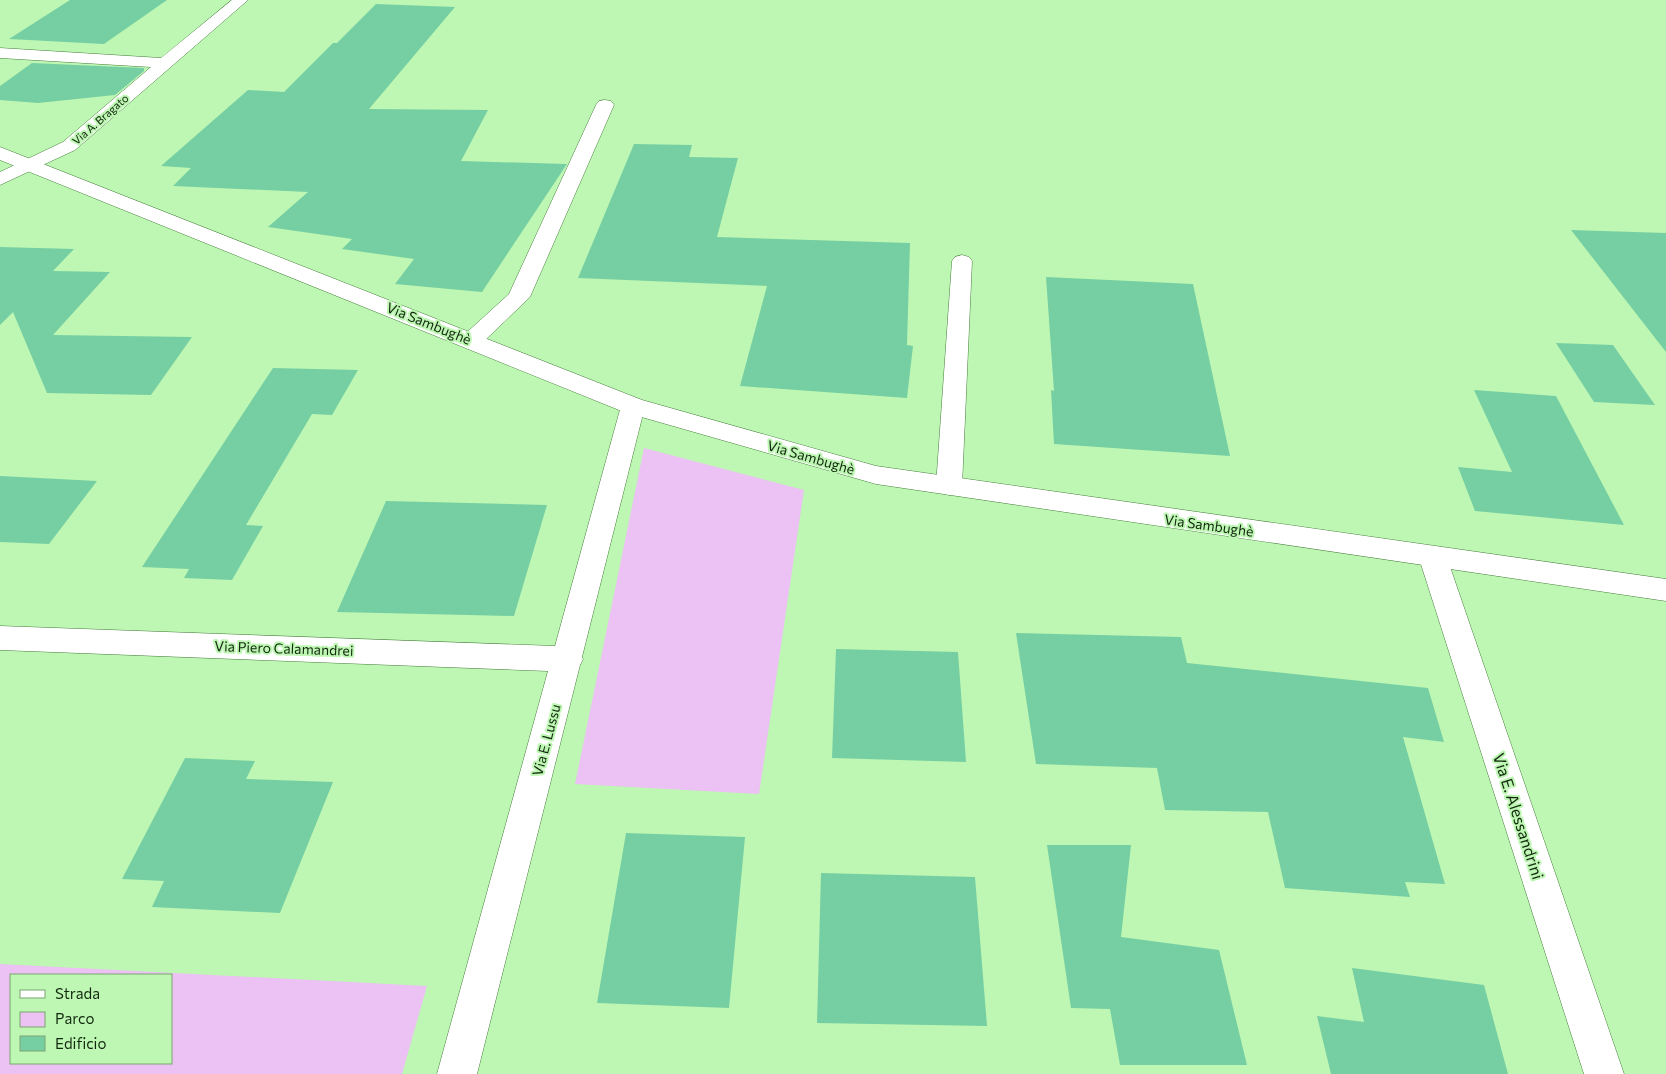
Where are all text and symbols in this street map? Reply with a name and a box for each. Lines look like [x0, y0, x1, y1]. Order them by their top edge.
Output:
street label: Via A. Bragato [69, 91, 131, 147]
street label: Via Sambughè [384, 298, 474, 348]
street label: Via Sambughè [765, 436, 857, 478]
street label: Via Sambughè [1163, 510, 1255, 540]
street label: Via Piero Calamandrei [214, 637, 354, 659]
street label: Via E. Lussu [528, 702, 564, 778]
street label: Via E. Alessandrini [1490, 751, 1548, 881]
legend [10, 974, 172, 1064]
text: Strada [55, 984, 100, 1002]
text: Parco [55, 1009, 94, 1027]
text: Edificio [55, 1034, 106, 1052]

